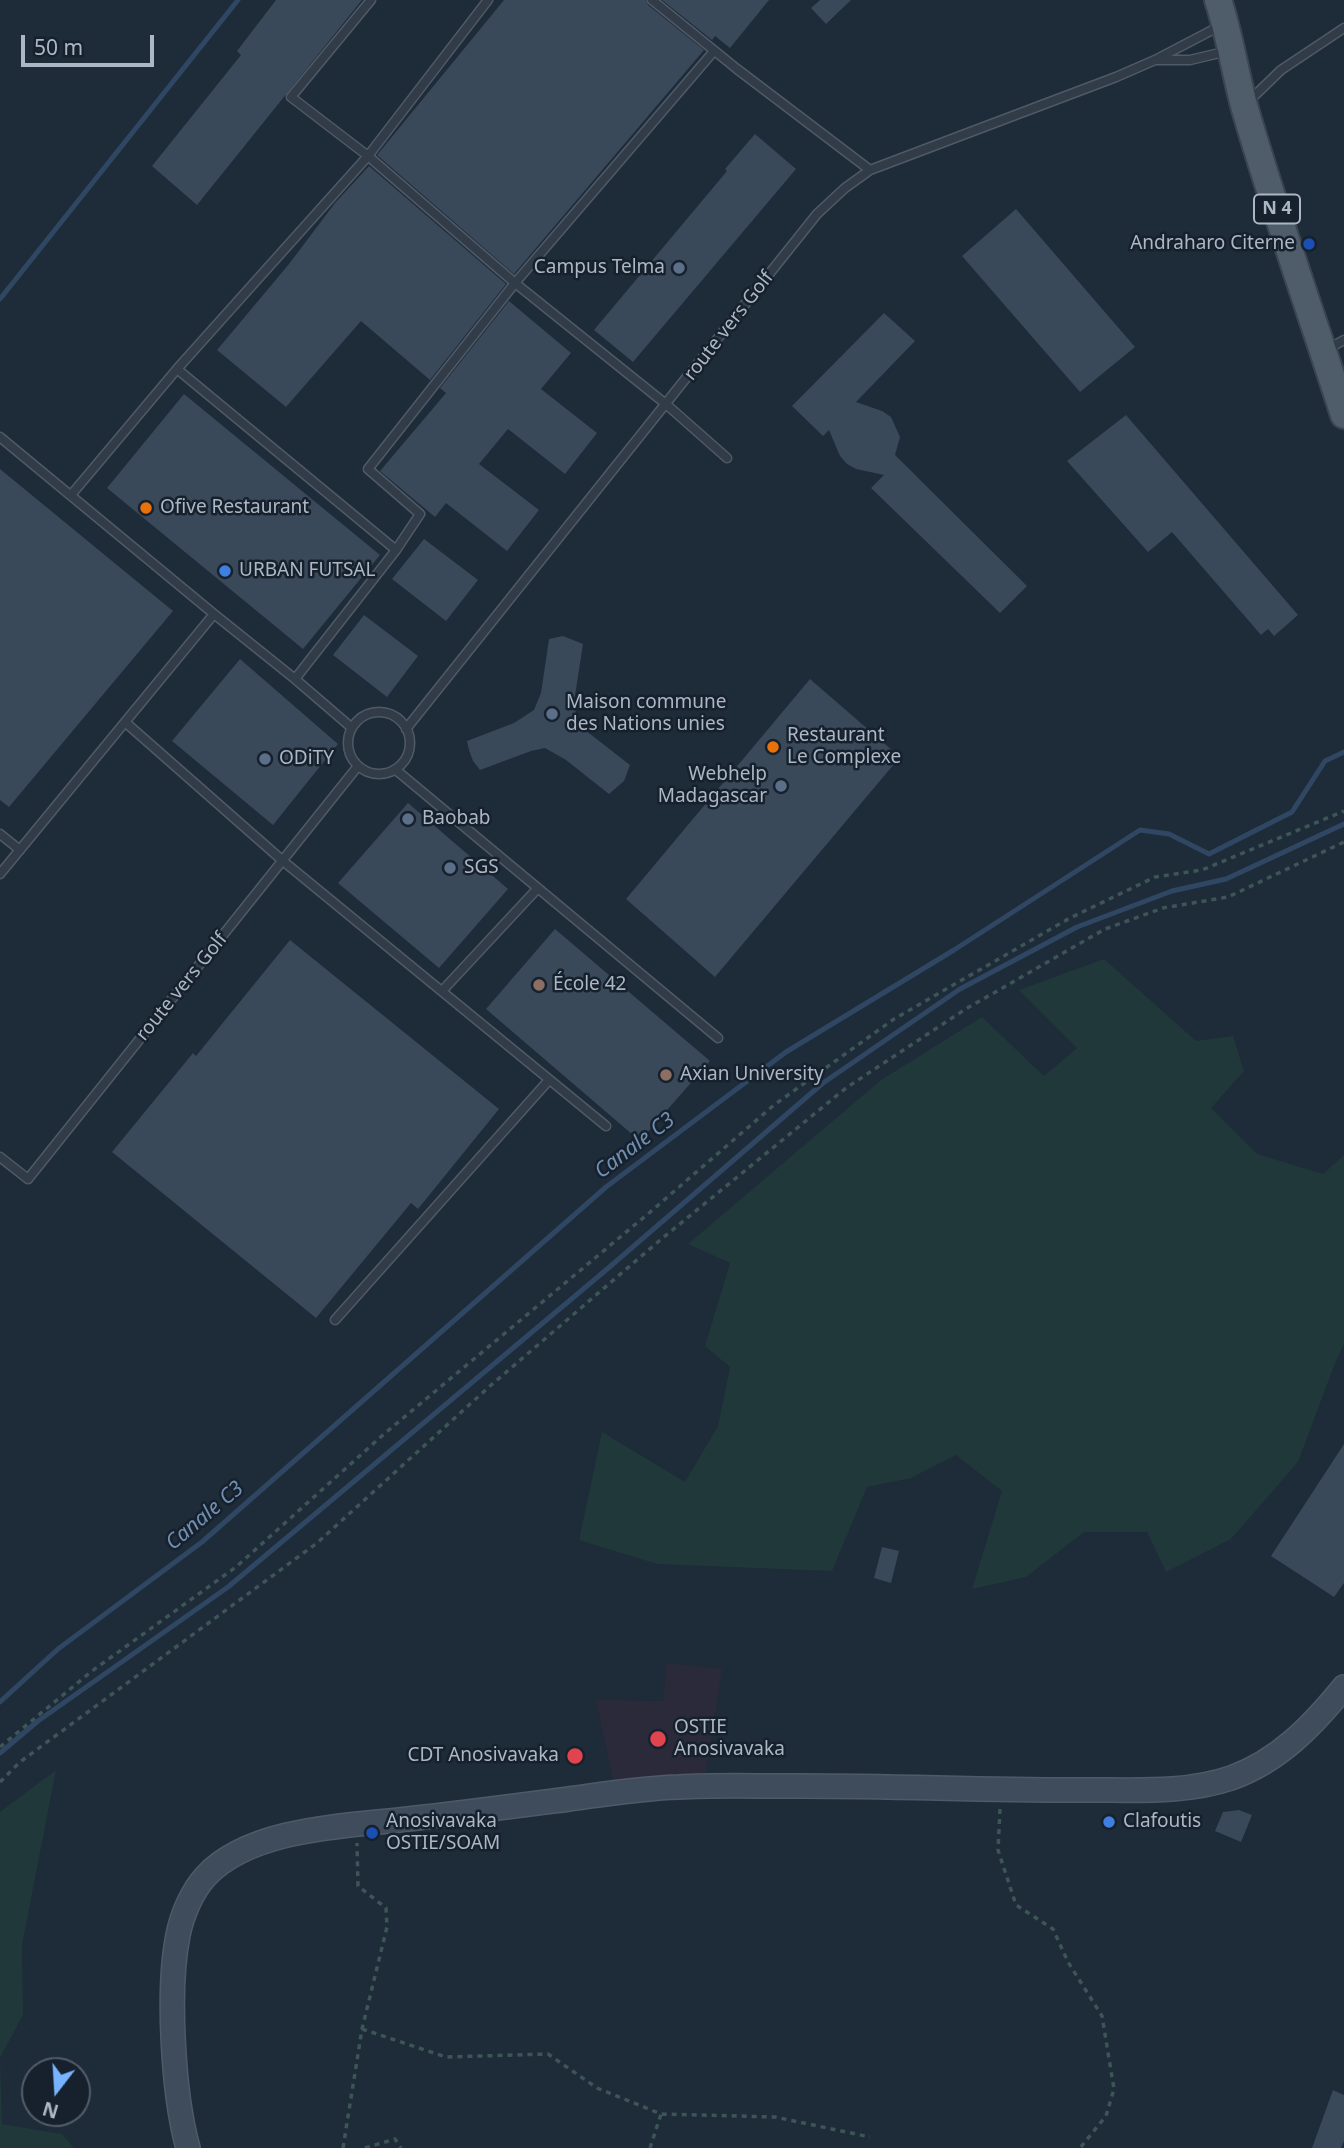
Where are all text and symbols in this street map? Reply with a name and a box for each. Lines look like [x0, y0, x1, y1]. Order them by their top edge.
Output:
scale bar [24, 21, 158, 65]
text: 50 m [34, 33, 83, 61]
road number: N 4 [1254, 194, 1300, 224]
place label: Andraharo Citerne [1130, 233, 1295, 255]
marker: Andraharo Citerne [1301, 236, 1317, 252]
place label: Campus Telma [534, 257, 665, 279]
marker: Campus Telma [671, 260, 687, 276]
street label: route vers Golf [679, 267, 779, 385]
place label: Ofive Restaurant [160, 497, 309, 519]
marker: Ofive Restaurant [138, 500, 154, 516]
place label: URBAN FUTSAL [239, 560, 375, 582]
marker: URBAN FUTSAL [217, 563, 233, 579]
place label: Maison commune des Nations unies [566, 692, 726, 736]
marker: Maison commune des Nations unies [544, 706, 560, 722]
place label: Restaurant Le Complexe [787, 725, 901, 769]
marker: Restaurant Le Complexe [765, 739, 781, 755]
place label: ODiTY [279, 748, 334, 770]
marker: ODiTY [257, 751, 273, 767]
place label: Webhelp Madagascar [658, 764, 767, 808]
marker: Webhelp Madagascar [773, 778, 789, 794]
place label: Baobab [422, 808, 491, 830]
marker: Baobab [400, 811, 416, 827]
place label: SGS [464, 857, 499, 879]
marker: SGS [442, 860, 458, 876]
street label: route vers Golf [132, 928, 232, 1046]
place label: École 42 [553, 974, 626, 996]
marker: École 42 [531, 977, 547, 993]
place label: Axian University [680, 1064, 824, 1086]
marker: Axian University [658, 1067, 674, 1083]
water label: Canale C3 [590, 1108, 680, 1184]
water label: Canale C3 [161, 1476, 249, 1556]
place label: OSTIE Anosivavaka [674, 1717, 785, 1761]
marker: OSTIE Anosivavaka [648, 1729, 668, 1749]
place label: CDT Anosivavaka [407, 1745, 559, 1767]
marker: CDT Anosivavaka [565, 1746, 585, 1766]
place label: Anosivavaka OSTIE/SOAM [386, 1811, 500, 1855]
place label: Clafoutis [1123, 1811, 1201, 1833]
marker: Clafoutis [1101, 1814, 1117, 1830]
marker: Anosivavaka OSTIE/SOAM [364, 1825, 380, 1841]
north arrow [21, 2057, 91, 2127]
text: N [39, 2095, 62, 2125]

